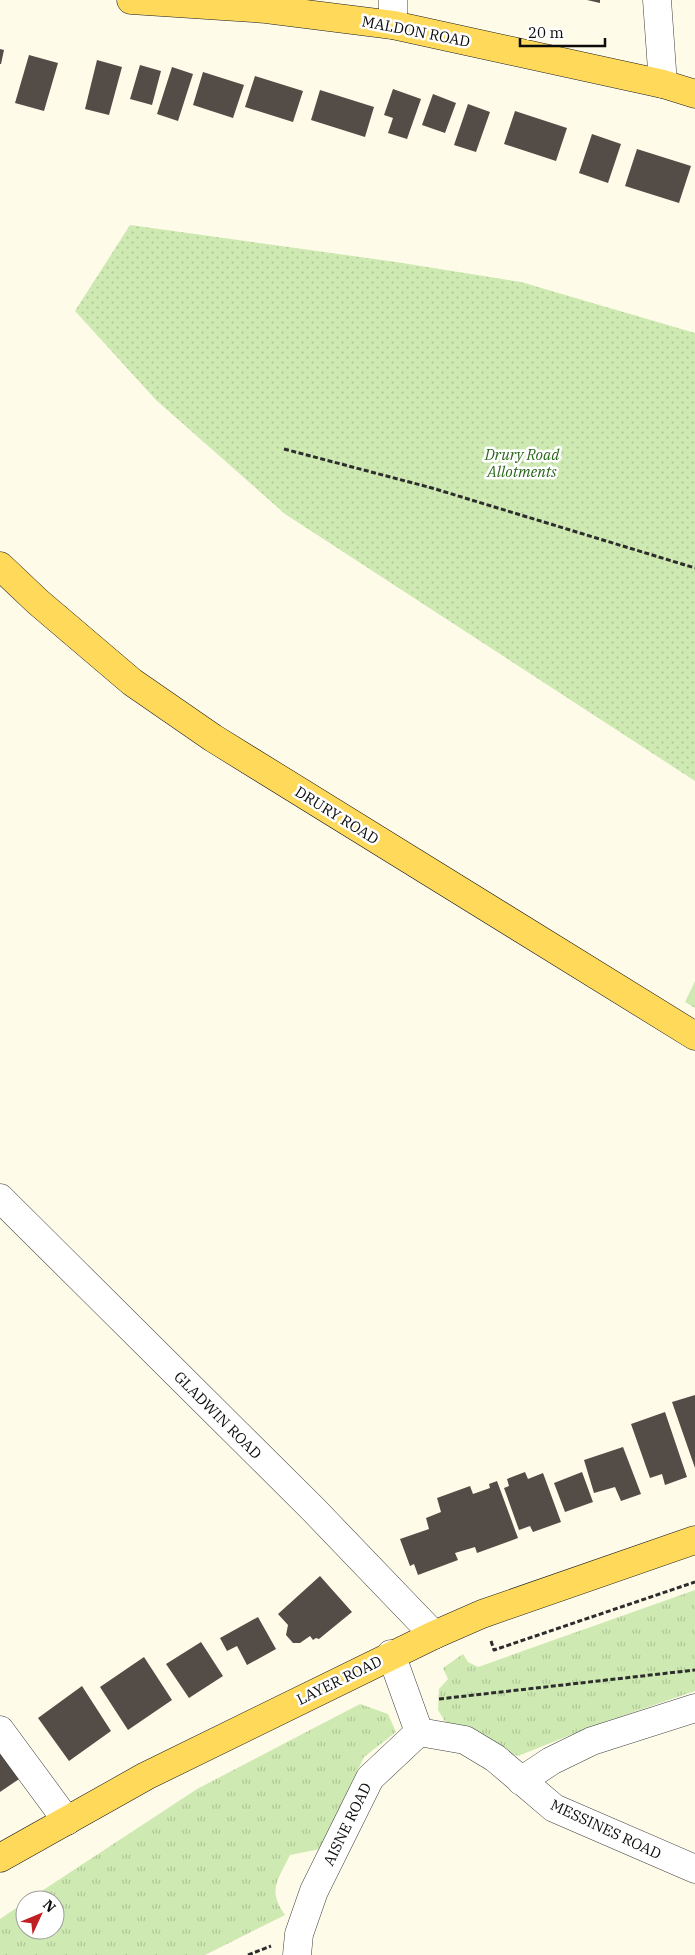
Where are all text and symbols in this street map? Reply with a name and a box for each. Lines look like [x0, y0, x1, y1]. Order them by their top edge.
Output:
street label: MALDON ROAD [360, 11, 472, 51]
scale bar [520, 15, 605, 47]
text: 20 m [528, 23, 564, 42]
park label: Drury Road Allotments [484, 445, 560, 481]
street label: DRURY ROAD [292, 782, 382, 848]
street label: GLADWIN ROAD [170, 1367, 266, 1463]
street label: LAYER ROAD [293, 1651, 385, 1709]
street label: AISNE ROAD [319, 1779, 375, 1869]
street label: MESSINES ROAD [548, 1795, 664, 1863]
north arrow [15, 1890, 65, 1940]
text: N [39, 1896, 60, 1916]

